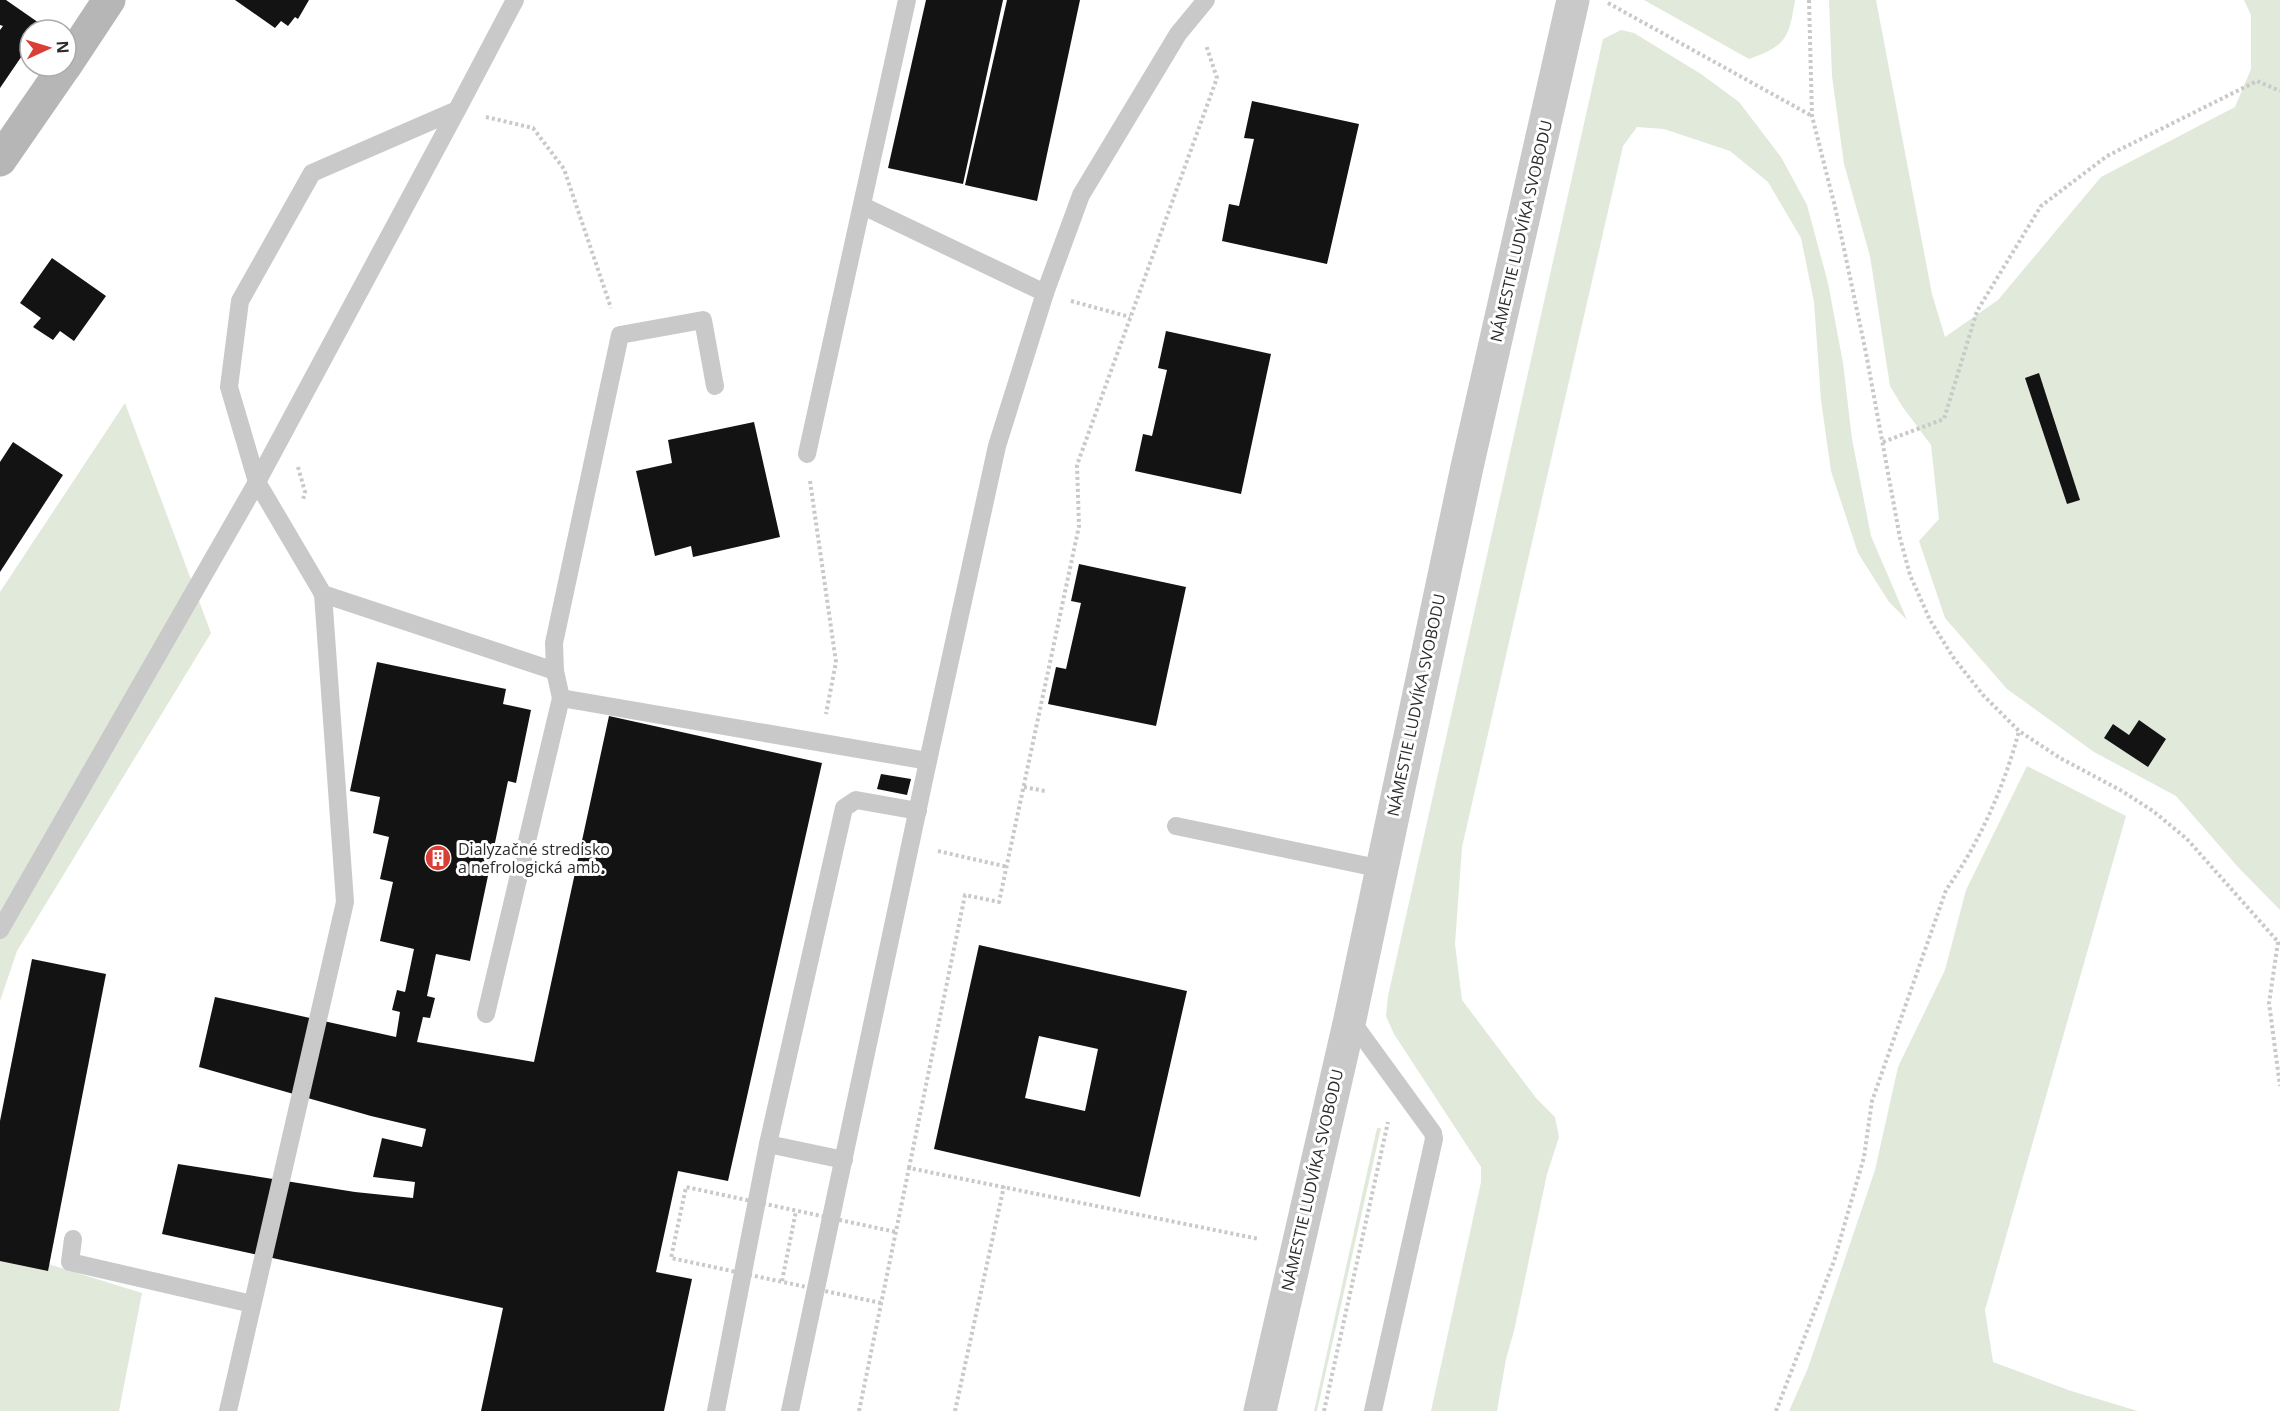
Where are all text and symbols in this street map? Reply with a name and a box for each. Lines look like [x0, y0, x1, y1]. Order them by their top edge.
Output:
north arrow [18, 18, 78, 78]
text: N [52, 40, 74, 54]
street label: NÁMESTIE LUDVÍKA SVOBODU [1485, 118, 1557, 344]
street label: NÁMESTIE LUDVÍKA SVOBODU [1382, 592, 1450, 818]
place label: Dialyzačné stredisko a nefrologická amb. [458, 838, 610, 878]
building icon: Dialyzačné stredisko a nefrologická amb. [423, 843, 453, 873]
street label: NÁMESTIE LUDVÍKA SVOBODU [1276, 1067, 1348, 1293]

